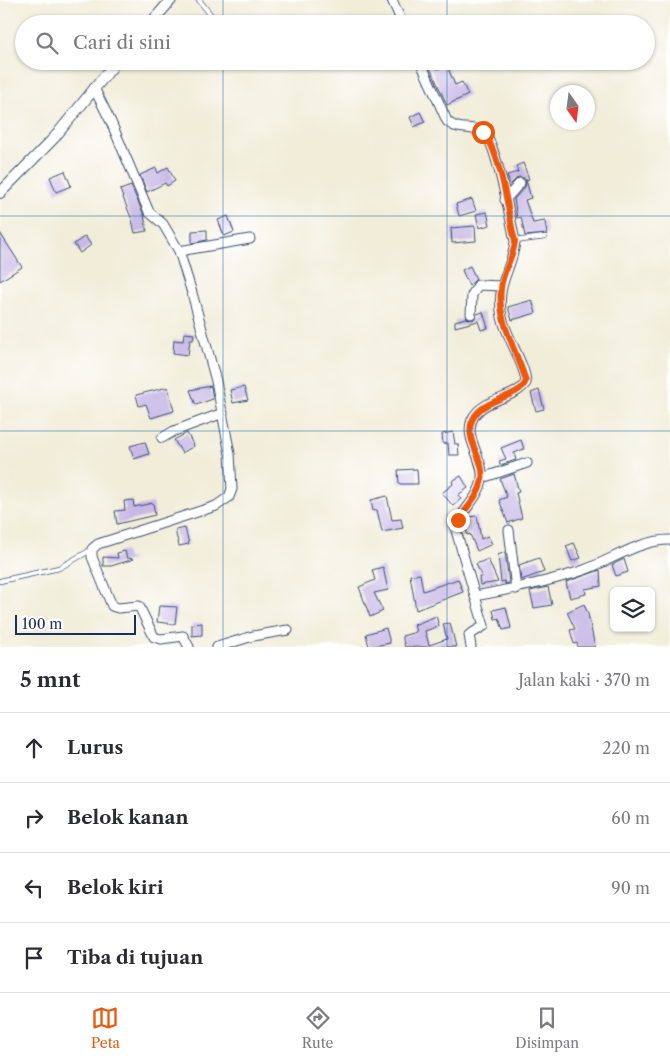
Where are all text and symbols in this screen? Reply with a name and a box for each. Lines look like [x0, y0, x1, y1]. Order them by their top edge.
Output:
search box [15, 15, 655, 70]
icon: search [33, 29, 61, 57]
text: Cari di sini [73, 31, 171, 54]
north arrow [550, 85, 595, 130]
route start [472, 121, 495, 144]
route end [447, 509, 470, 532]
map controls [610, 587, 655, 632]
button: layers [610, 587, 655, 632]
scale bar [15, 612, 136, 635]
text: 100 m [22, 615, 62, 633]
text: 5 mnt [20, 667, 81, 692]
text: Jalan kaki · 370 m [518, 670, 650, 690]
icon: ahead [20, 734, 48, 762]
text: Lurus [67, 736, 123, 759]
text: 220 m [602, 738, 650, 758]
icon: right [20, 804, 48, 832]
text: Belok kanan [67, 806, 189, 829]
text: 60 m [611, 808, 650, 828]
icon: left [20, 874, 48, 902]
text: Belok kiri [67, 876, 164, 899]
text: 90 m [611, 878, 650, 898]
icon: arrive [20, 944, 48, 972]
text: Tiba di tujuan [67, 946, 203, 969]
tab: Peta [91, 1004, 120, 1052]
tab: Rute [302, 1004, 333, 1052]
tab: Disimpan [515, 1004, 579, 1052]

